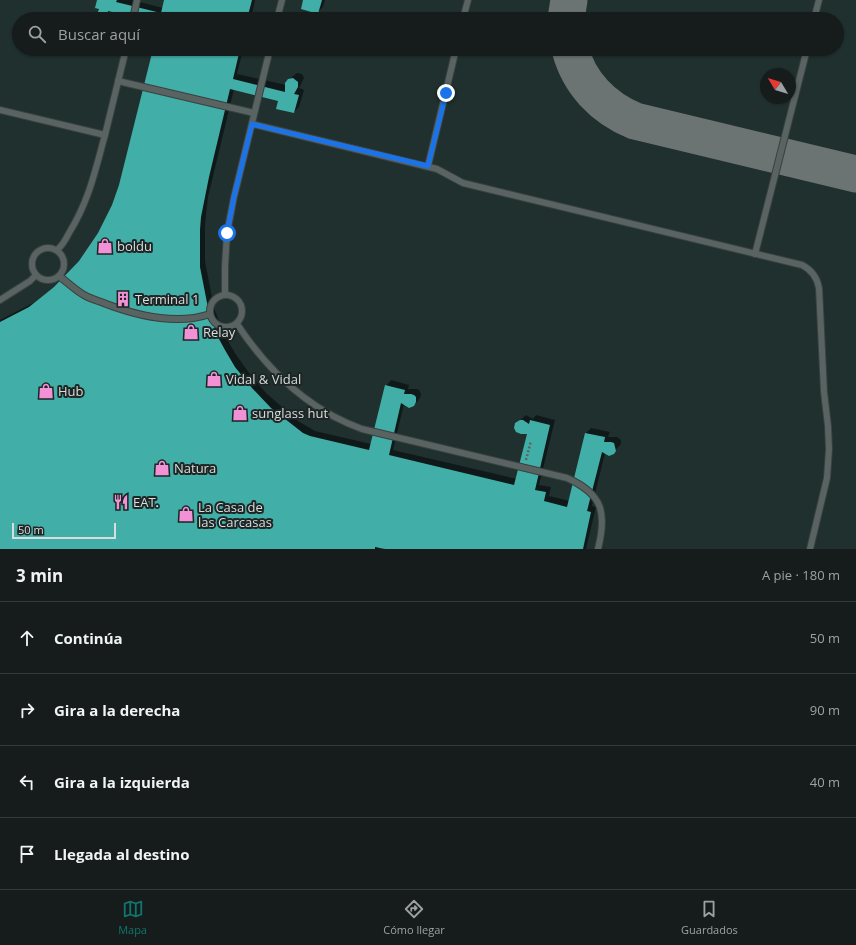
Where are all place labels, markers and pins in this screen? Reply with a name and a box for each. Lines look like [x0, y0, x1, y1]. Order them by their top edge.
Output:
shop icon: boldu [96, 237, 114, 255]
place label: boldu [117, 237, 152, 255]
building icon: Terminal 1 [114, 290, 132, 308]
place label: Terminal 1 [135, 290, 199, 308]
shop icon: Relay [182, 323, 200, 341]
place label: Relay [203, 323, 236, 341]
shop icon: Vidal & Vidal [205, 370, 223, 388]
place label: Vidal & Vidal [226, 370, 301, 388]
shop icon: Hub [37, 382, 55, 400]
place label: Hub [58, 382, 84, 400]
shop icon: sunglass hut [231, 404, 249, 422]
place label: sunglass hut [252, 404, 328, 422]
shop icon: Natura [153, 459, 171, 477]
place label: Natura [174, 459, 216, 477]
restaurant icon: EAT. [112, 493, 130, 511]
place label: EAT. [133, 493, 159, 511]
place label: La Casa de las Carcasas [198, 498, 272, 531]
shop icon: La Casa de las Carcasas [177, 505, 195, 523]

